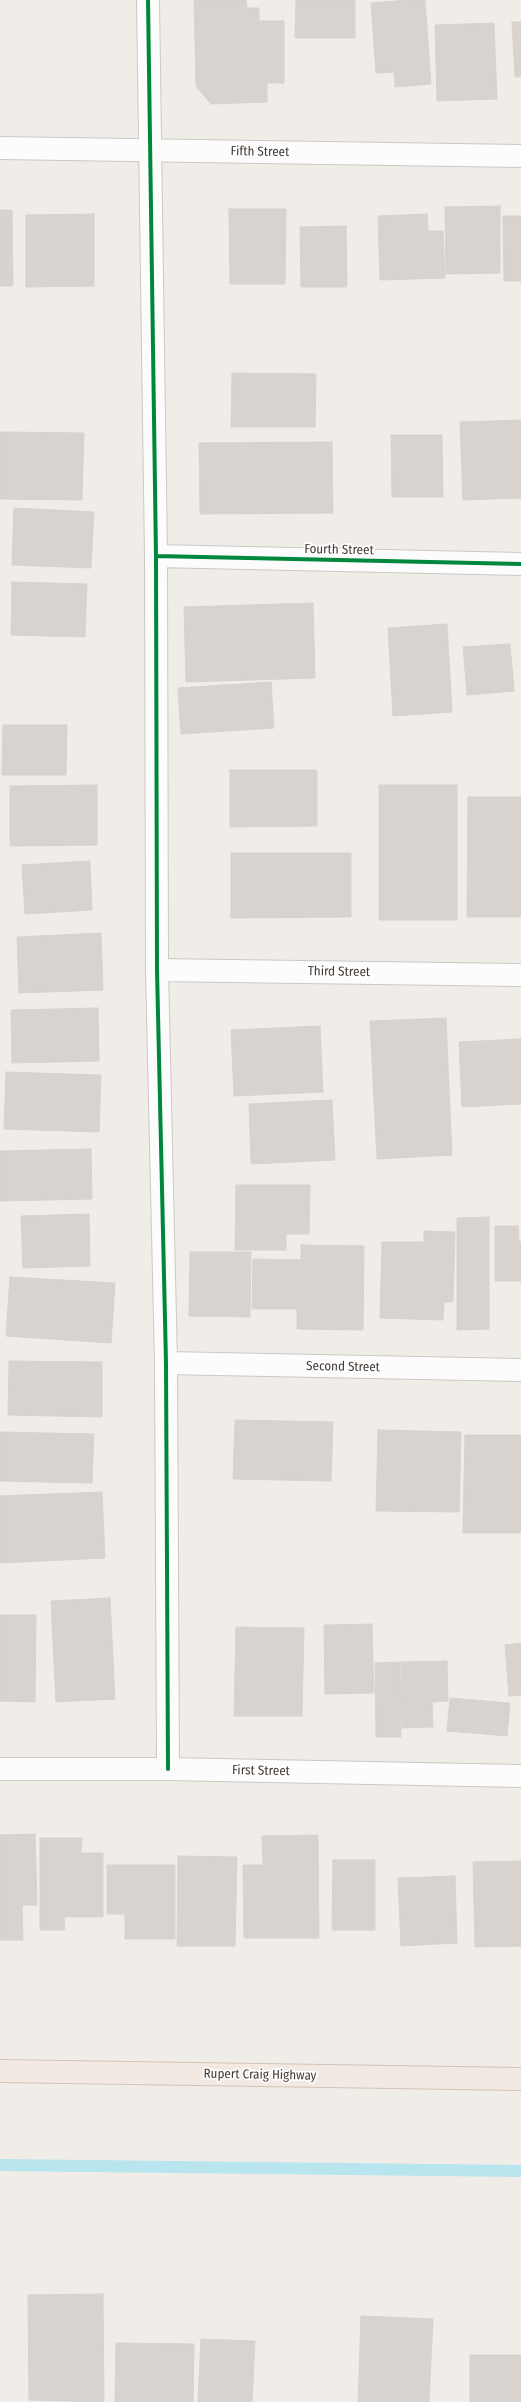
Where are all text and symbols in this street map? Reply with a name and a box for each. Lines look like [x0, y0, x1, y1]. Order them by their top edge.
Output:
street label: Fifth Street [231, 144, 289, 160]
street label: Fourth Street [304, 542, 374, 558]
street label: Third Street [308, 964, 370, 980]
street label: Second Street [306, 1359, 380, 1375]
street label: First Street [232, 1763, 290, 1779]
street label: Rupert Craig Highway [203, 2066, 317, 2084]

